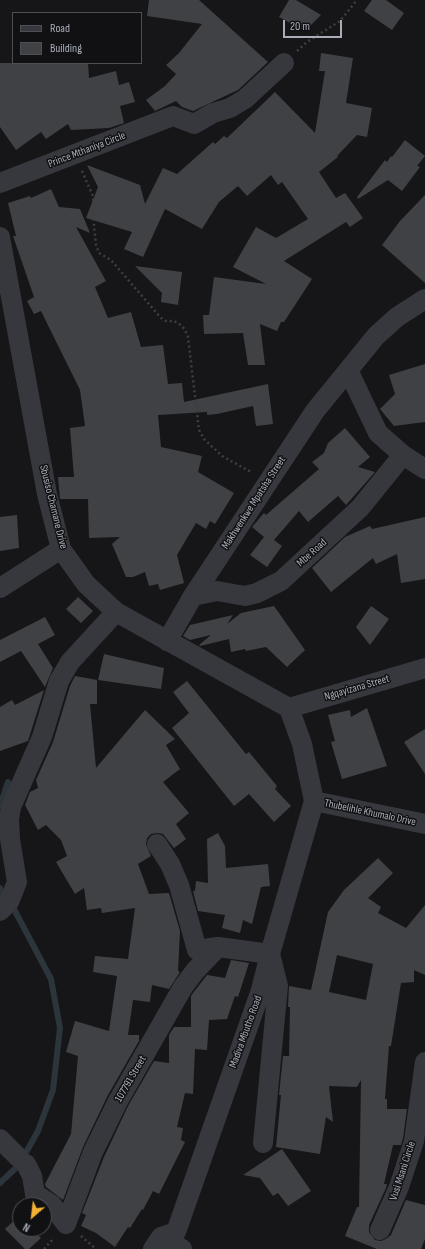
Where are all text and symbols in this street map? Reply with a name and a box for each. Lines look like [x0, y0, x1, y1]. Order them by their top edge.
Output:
legend [12, 12, 142, 64]
scale bar [285, 12, 344, 38]
text: 20 m [290, 19, 310, 34]
text: Road [50, 21, 70, 36]
text: Building [50, 41, 82, 56]
street label: Prince Mthaniya Circle [46, 129, 128, 171]
street label: Makhwenkwe Mpatsha Street [219, 454, 289, 552]
street label: Sbusiso Chamane Drive [36, 464, 70, 550]
street label: Mbe Road [294, 536, 330, 570]
street label: Ngqayizana Street [323, 672, 391, 704]
street label: Thubelihle Khumalo Drive [323, 797, 417, 829]
street label: Madiva Mbutho Road [227, 994, 265, 1070]
street label: 107791 Street [112, 1054, 150, 1104]
street label: Vusi Msani Circle [387, 1140, 419, 1202]
north arrow [12, 1197, 52, 1237]
text: N [21, 1220, 32, 1234]

